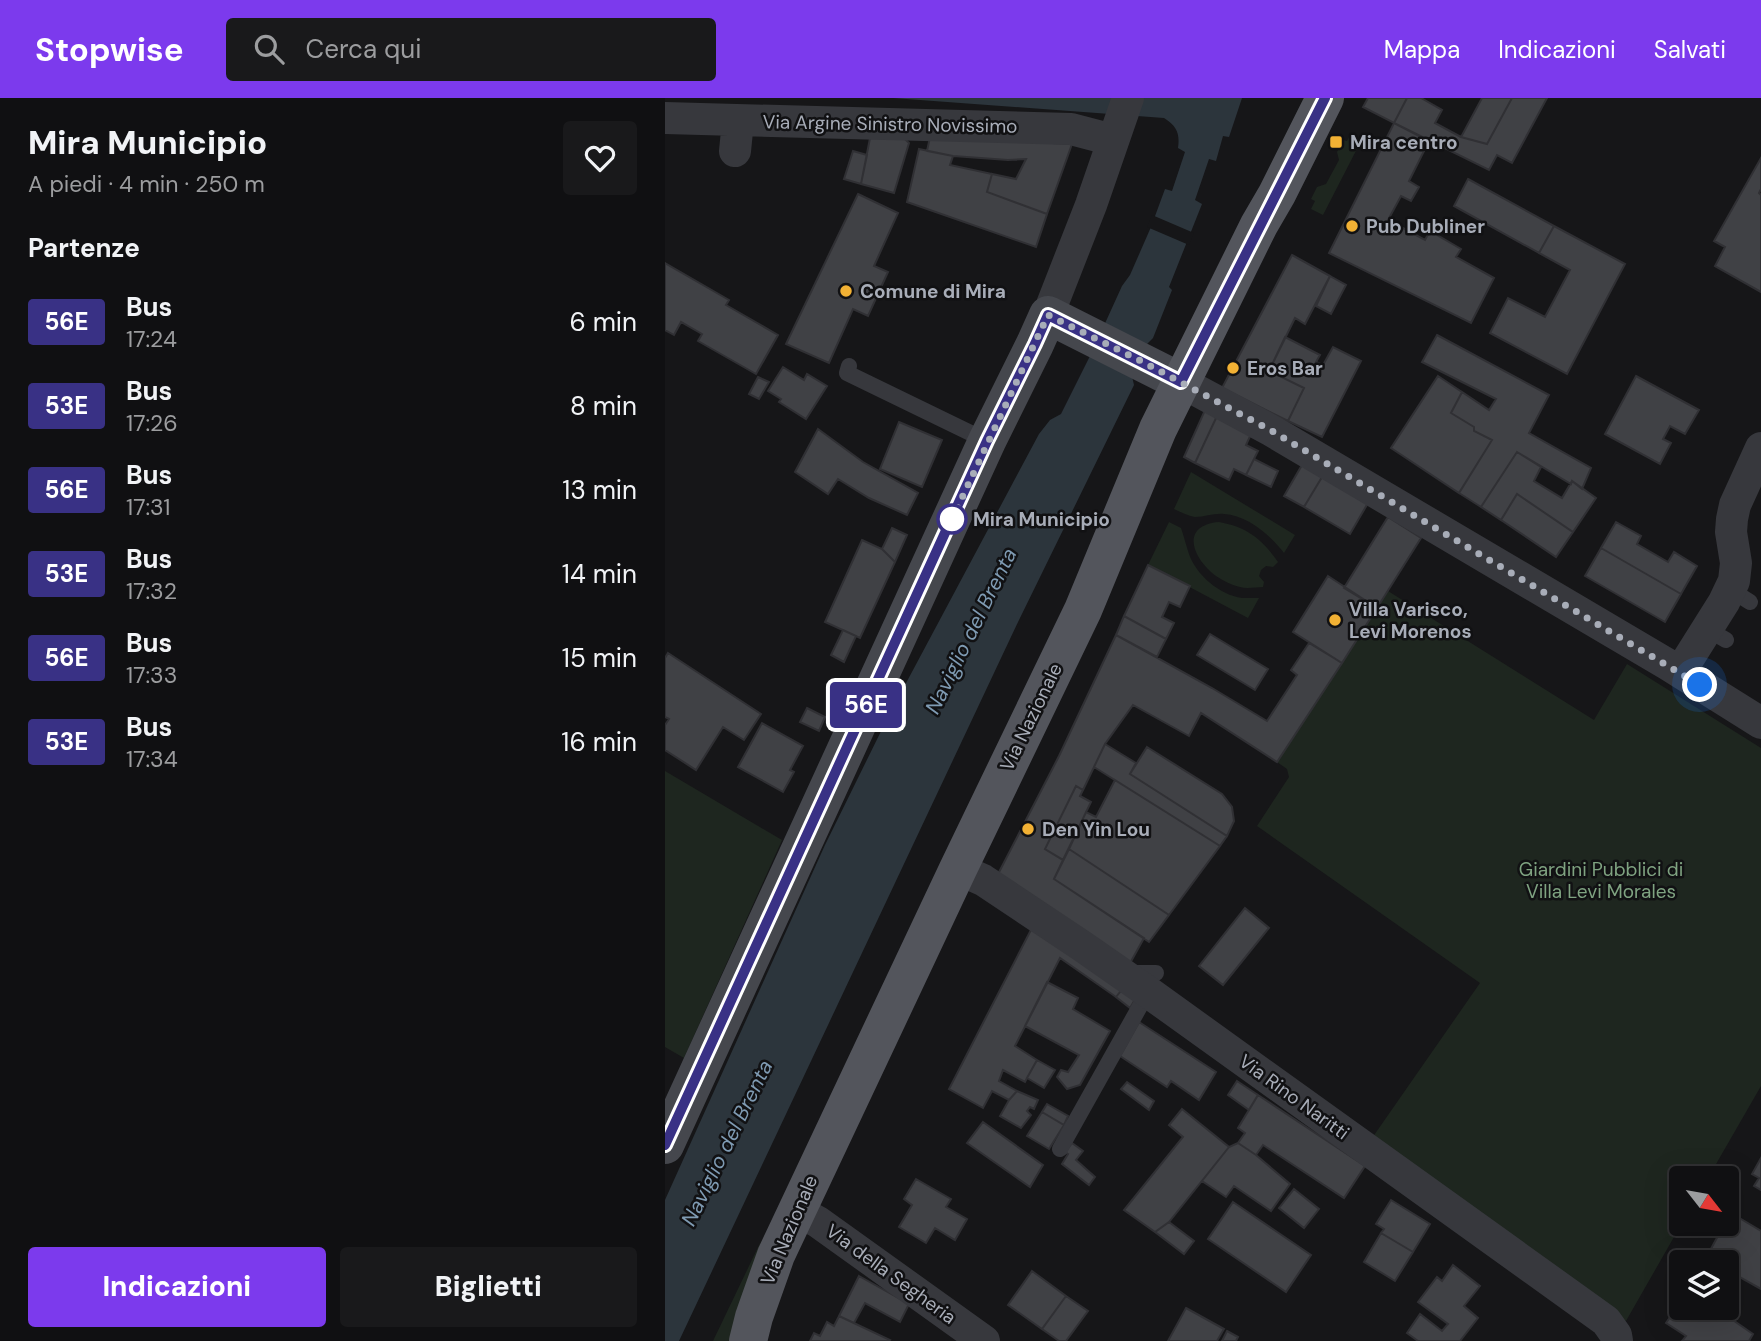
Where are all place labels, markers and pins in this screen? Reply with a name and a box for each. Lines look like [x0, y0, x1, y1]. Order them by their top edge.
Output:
place label: Mira centro [1350, 130, 1458, 155]
marker: Mira centro [1328, 134, 1344, 150]
place label: Pub Dubliner [1366, 214, 1485, 239]
marker: Pub Dubliner [1344, 218, 1360, 234]
place label: Comune di Mira [860, 279, 1006, 304]
marker: Comune di Mira [838, 283, 854, 299]
place label: Eros Bar [1247, 356, 1323, 381]
marker: Eros Bar [1225, 360, 1241, 376]
marker: Mira Municipio [937, 504, 967, 534]
place label: Mira Municipio [973, 507, 1110, 532]
place label: Villa Varisco, Levi Morenos [1349, 597, 1472, 644]
marker: Villa Varisco, Levi Morenos [1327, 612, 1343, 628]
place label: Den Yin Lou [1042, 817, 1150, 842]
marker: Den Yin Lou [1020, 821, 1036, 837]

